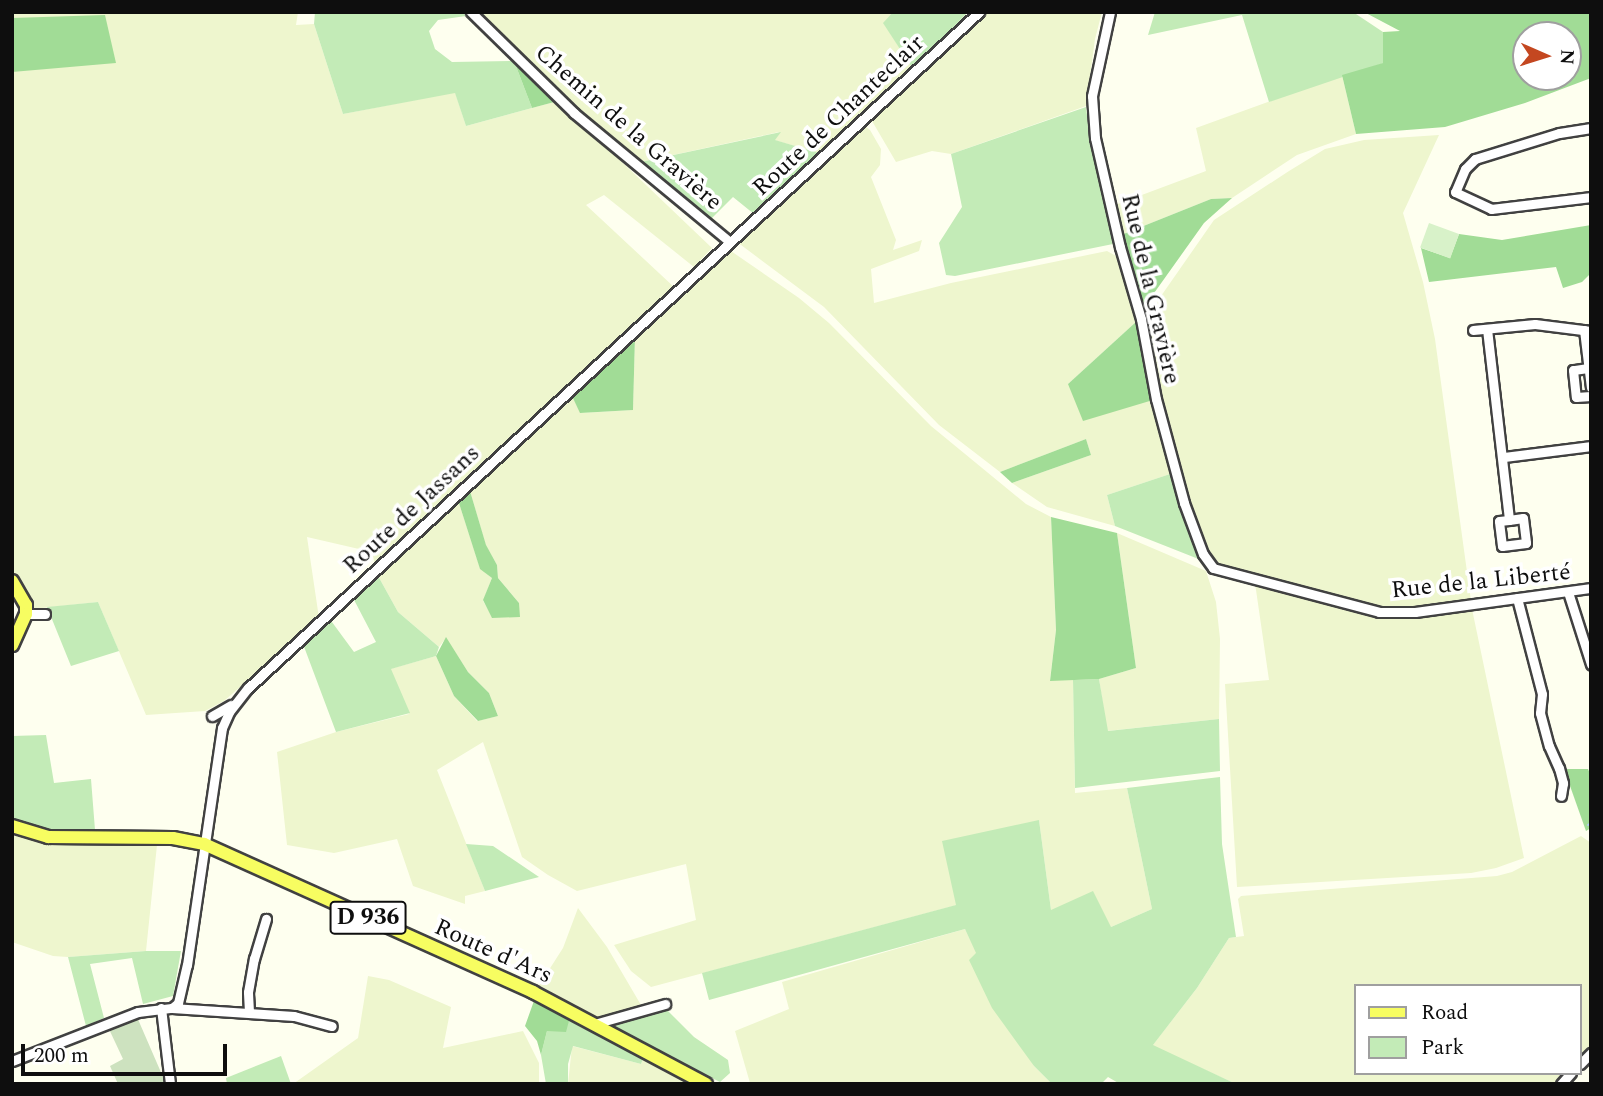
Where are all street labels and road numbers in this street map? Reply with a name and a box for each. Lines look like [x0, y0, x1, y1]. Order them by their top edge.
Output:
street label: Route de Chanteclair [747, 29, 931, 203]
street label: Chemin de la Gravière [529, 39, 727, 217]
street label: Rue de la Gravière [1114, 191, 1186, 387]
street label: Route de Jassans [338, 439, 486, 581]
street label: Rue de la Liberté [1390, 558, 1572, 606]
road number: D 936 [330, 898, 406, 937]
street label: Route d'Ars [430, 913, 556, 991]

